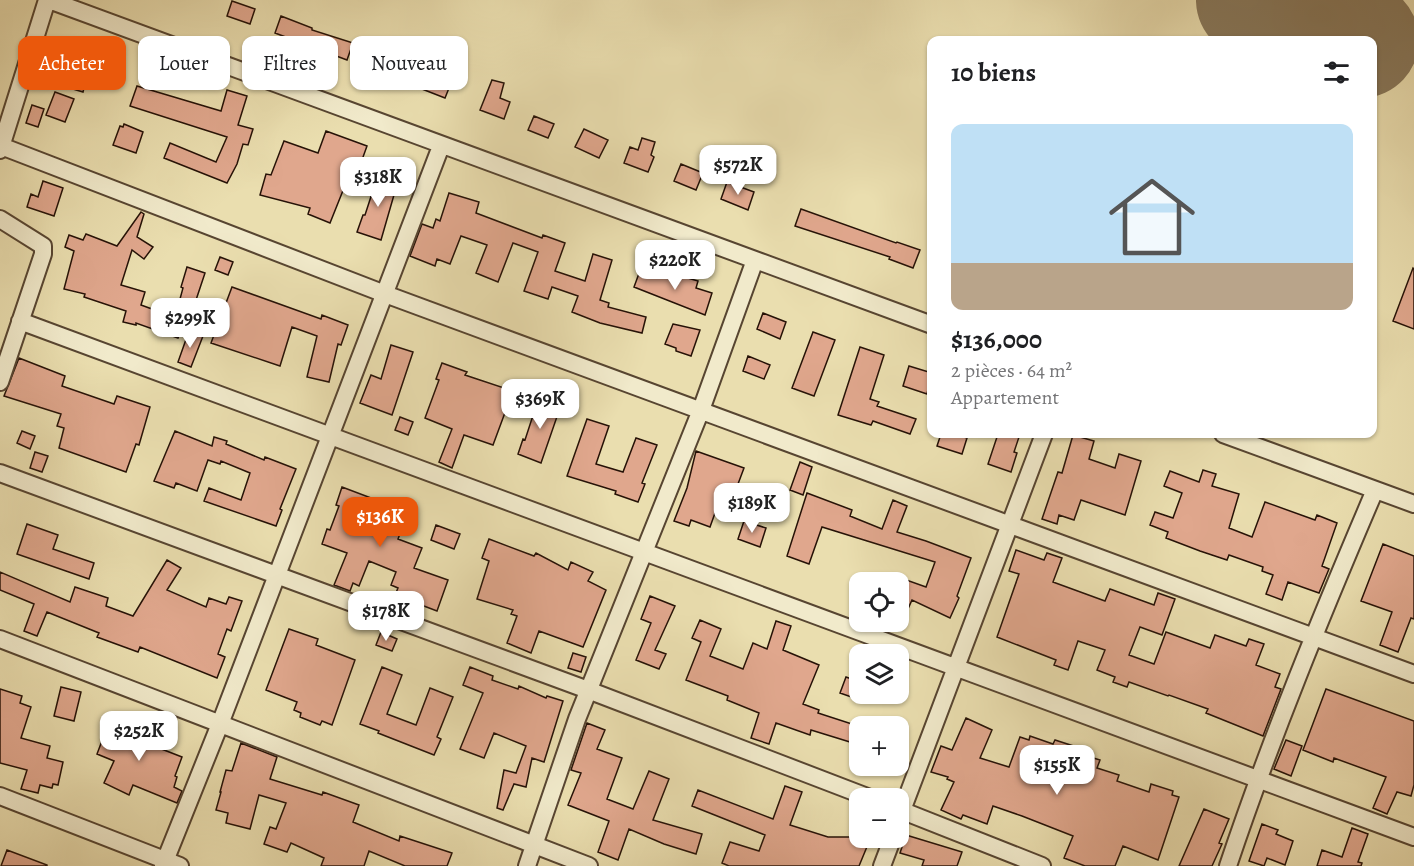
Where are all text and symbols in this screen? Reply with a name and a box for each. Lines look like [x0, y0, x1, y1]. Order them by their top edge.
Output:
chip: Acheter [18, 36, 126, 90]
chip: Louer [138, 36, 230, 90]
chip: Filtres [242, 36, 338, 90]
chip: Nouveau [350, 36, 468, 90]
text: 10 biens [951, 55, 1036, 90]
icon: filters [1320, 56, 1353, 89]
pin: $572K [696, 145, 780, 196]
text: $572K [713, 151, 763, 178]
pin: $318K [336, 157, 420, 208]
text: $318K [354, 163, 402, 190]
icon: home [1098, 163, 1206, 271]
pin: $220K [633, 240, 717, 291]
text: $220K [649, 246, 701, 273]
pin: $299K [148, 298, 232, 349]
text: $299K [165, 304, 215, 331]
text: $136,000 [951, 322, 1042, 357]
text: 2 pièces · 64 m² [951, 357, 1072, 384]
pin: $369K [498, 379, 582, 430]
text: Appartement [951, 384, 1059, 411]
text: $369K [515, 385, 565, 412]
pin: $189K [710, 483, 794, 534]
text: $189K [728, 489, 776, 516]
pin: $136K [338, 497, 422, 548]
text: $136K [356, 503, 404, 530]
map controls [849, 572, 909, 848]
button: locate [849, 572, 909, 632]
pin: $178K [344, 591, 428, 642]
text: $178K [362, 597, 410, 624]
button: layers [849, 644, 909, 704]
pin: $252K [97, 711, 181, 762]
button: + [849, 716, 909, 776]
text: $252K [114, 717, 164, 744]
pin: $155K [1015, 745, 1099, 796]
text: $155K [1034, 751, 1080, 778]
button: − [849, 788, 909, 848]

